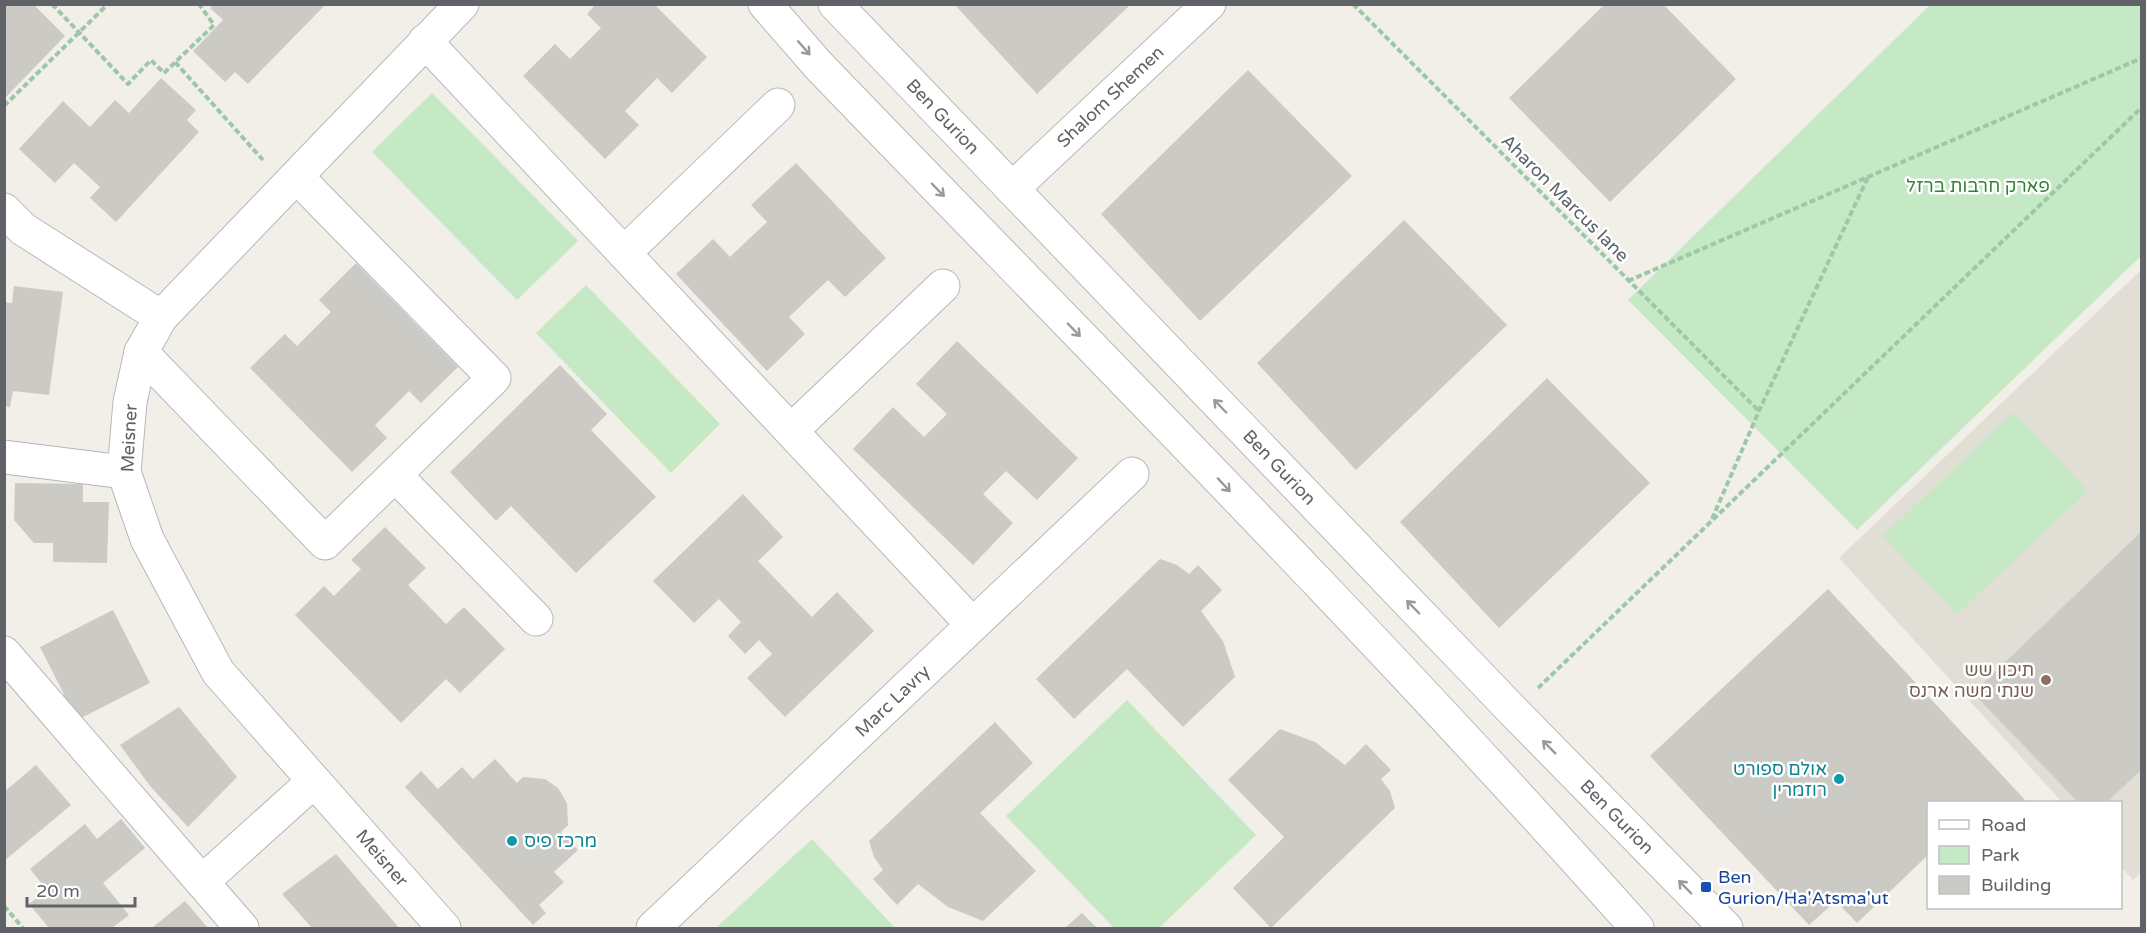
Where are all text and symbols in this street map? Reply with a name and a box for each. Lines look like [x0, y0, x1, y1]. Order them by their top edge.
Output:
one-way arrow [797, 41, 811, 56]
street label: Shalom Shemen [1052, 41, 1168, 152]
street label: Ben Gurion [902, 74, 984, 159]
street label: Aharon Marcus lane [1497, 130, 1633, 266]
park label: פארק חרבות ברזל [1906, 175, 2050, 197]
one-way arrow [931, 182, 946, 197]
one-way arrow [1067, 322, 1081, 337]
one-way arrow [1213, 398, 1227, 413]
street label: Meisner [116, 403, 142, 473]
street label: Ben Gurion [1238, 425, 1321, 510]
one-way arrow [1217, 477, 1231, 492]
one-way arrow [1406, 600, 1421, 615]
place label: תיכון שש שנתי משה ארנס [1909, 659, 2034, 702]
street label: Marc Lavry [851, 660, 935, 742]
marker: תיכון שש שנתי משה ארנס [2039, 673, 2053, 687]
one-way arrow [1541, 740, 1556, 755]
place label: אולם ספורט רוזמרין [1733, 758, 1827, 801]
marker: אולם ספורט רוזמרין [1832, 772, 1846, 786]
street label: Ben Gurion [1575, 775, 1659, 859]
legend [1927, 801, 2122, 909]
text: Road [1981, 814, 2026, 836]
street label: Meisner [351, 825, 413, 891]
place label: מרכז פיס [524, 830, 597, 852]
marker: מרכז פיס [505, 834, 519, 848]
text: Park [1981, 844, 2020, 866]
place label: Ben Gurion/Ha'Atsma'ut [1718, 866, 1889, 909]
scale bar [27, 870, 135, 908]
text: Building [1981, 874, 2051, 896]
one-way arrow [1678, 879, 1692, 894]
text: 20 m [36, 880, 80, 902]
marker: Ben Gurion/Ha'Atsma'ut [1699, 880, 1713, 894]

